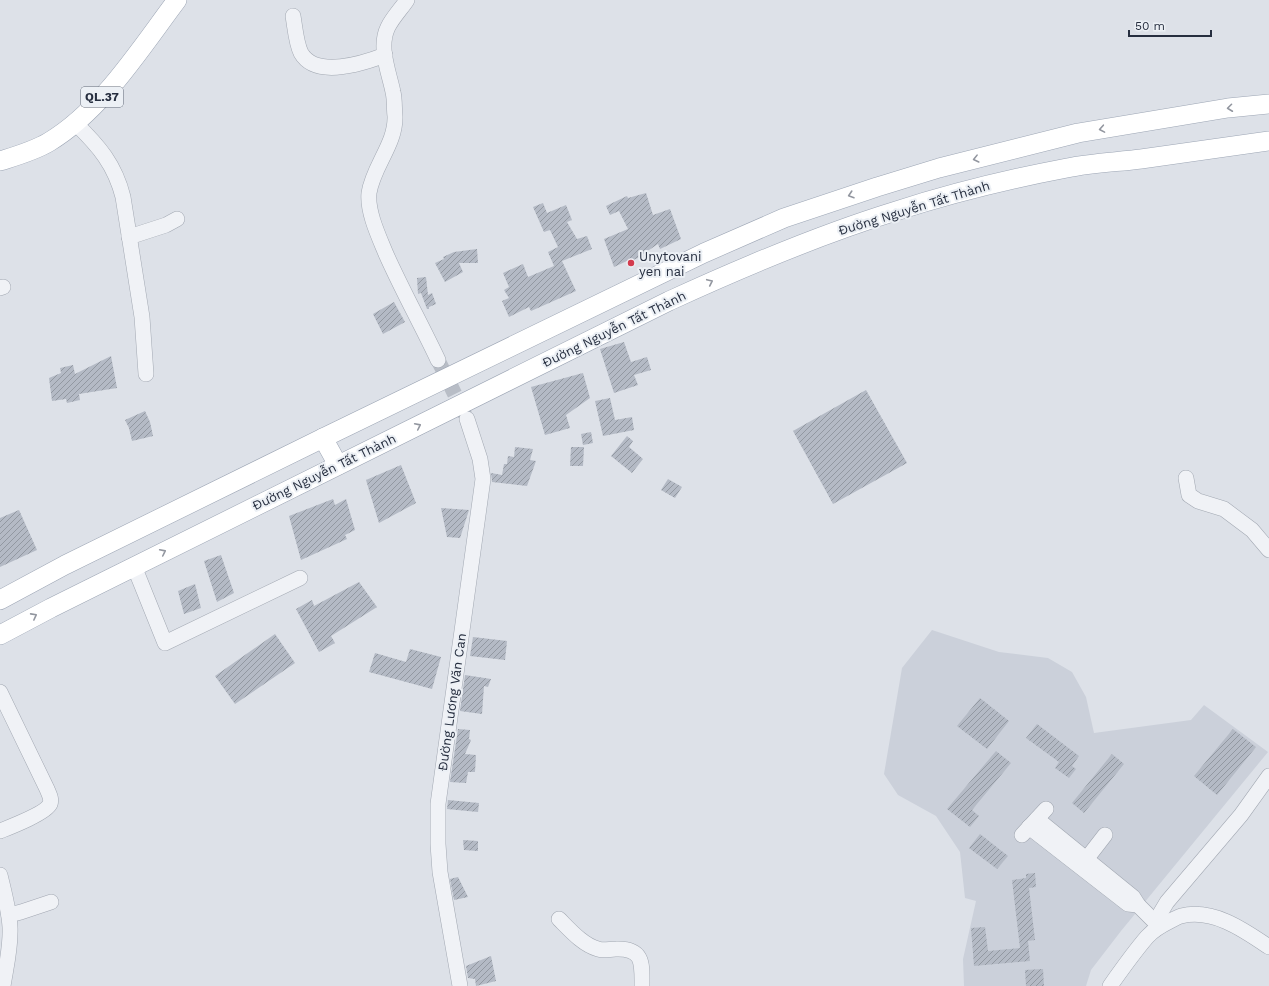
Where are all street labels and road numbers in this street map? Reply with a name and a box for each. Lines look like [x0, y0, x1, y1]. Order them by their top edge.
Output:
road number: QL.37 [81, 87, 123, 107]
street label: Đường Nguyễn Tất Thành [836, 177, 992, 238]
street label: Đường Nguyễn Tất Thành [539, 287, 688, 370]
street label: Đường Nguyễn Tất Thành [249, 430, 398, 513]
street label: Đường Lương Văn Can [435, 632, 469, 772]

